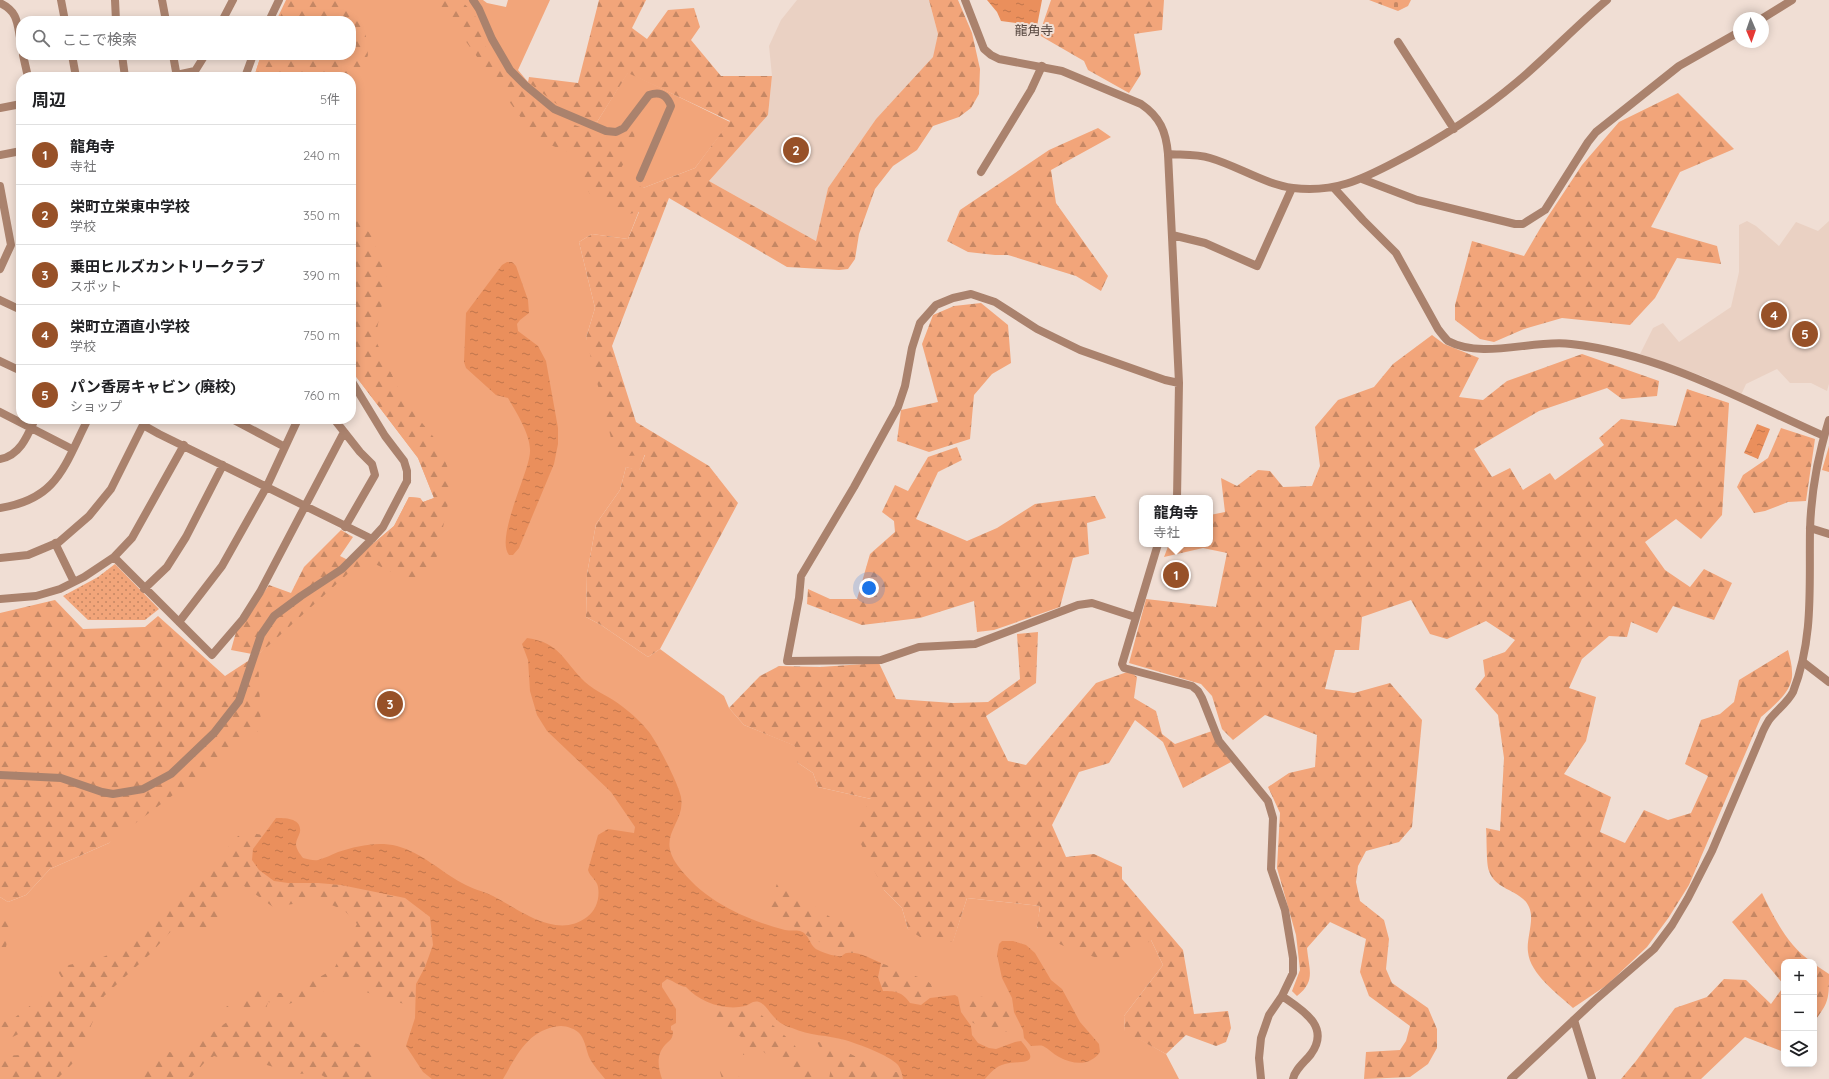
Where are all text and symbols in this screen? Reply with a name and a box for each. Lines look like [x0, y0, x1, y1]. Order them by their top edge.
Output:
north arrow [1733, 12, 1769, 48]
search box [16, 16, 356, 60]
district label: 龍角寺 [1014, 22, 1054, 38]
icon: search [30, 27, 52, 49]
text: ここで検索 [62, 30, 137, 49]
text: 周辺 [32, 89, 66, 110]
text: 5件 [320, 91, 340, 107]
pin: 2 [783, 135, 809, 165]
text: 龍角寺 [70, 137, 115, 156]
text: 1 [42, 147, 48, 163]
text: 240 m [303, 147, 340, 163]
text: 寺社 [70, 158, 96, 174]
text: 栄町立栄東中学校 [70, 197, 190, 216]
text: 2 [41, 207, 49, 223]
text: 350 m [303, 207, 340, 223]
text: 学校 [70, 218, 96, 234]
text: 乗田ヒルズカントリークラブ [70, 257, 265, 276]
text: 3 [42, 267, 48, 283]
text: 390 m [303, 267, 340, 283]
text: スポット [70, 278, 122, 294]
pin: 4 [1761, 300, 1787, 330]
text: 栄町立酒直小学校 [70, 317, 190, 336]
pin: 5 [1792, 319, 1818, 349]
text: 4 [41, 327, 49, 343]
text: 750 m [303, 327, 340, 343]
text: 学校 [70, 338, 96, 354]
text: パン香房キャビン (廃校) [70, 377, 236, 396]
text: 5 [41, 387, 49, 403]
text: 760 m [304, 387, 340, 403]
text: ショップ [70, 398, 122, 414]
popup [1139, 495, 1213, 547]
text: 龍角寺 [1153, 503, 1199, 522]
text: 寺社 [1153, 524, 1180, 540]
pin: 1 [1163, 560, 1189, 590]
your location [859, 578, 879, 598]
pin: 3 [377, 689, 403, 719]
map controls [1781, 959, 1817, 1067]
button: + [1781, 959, 1817, 995]
button: − [1781, 995, 1817, 1031]
button: layers [1781, 1031, 1817, 1067]

